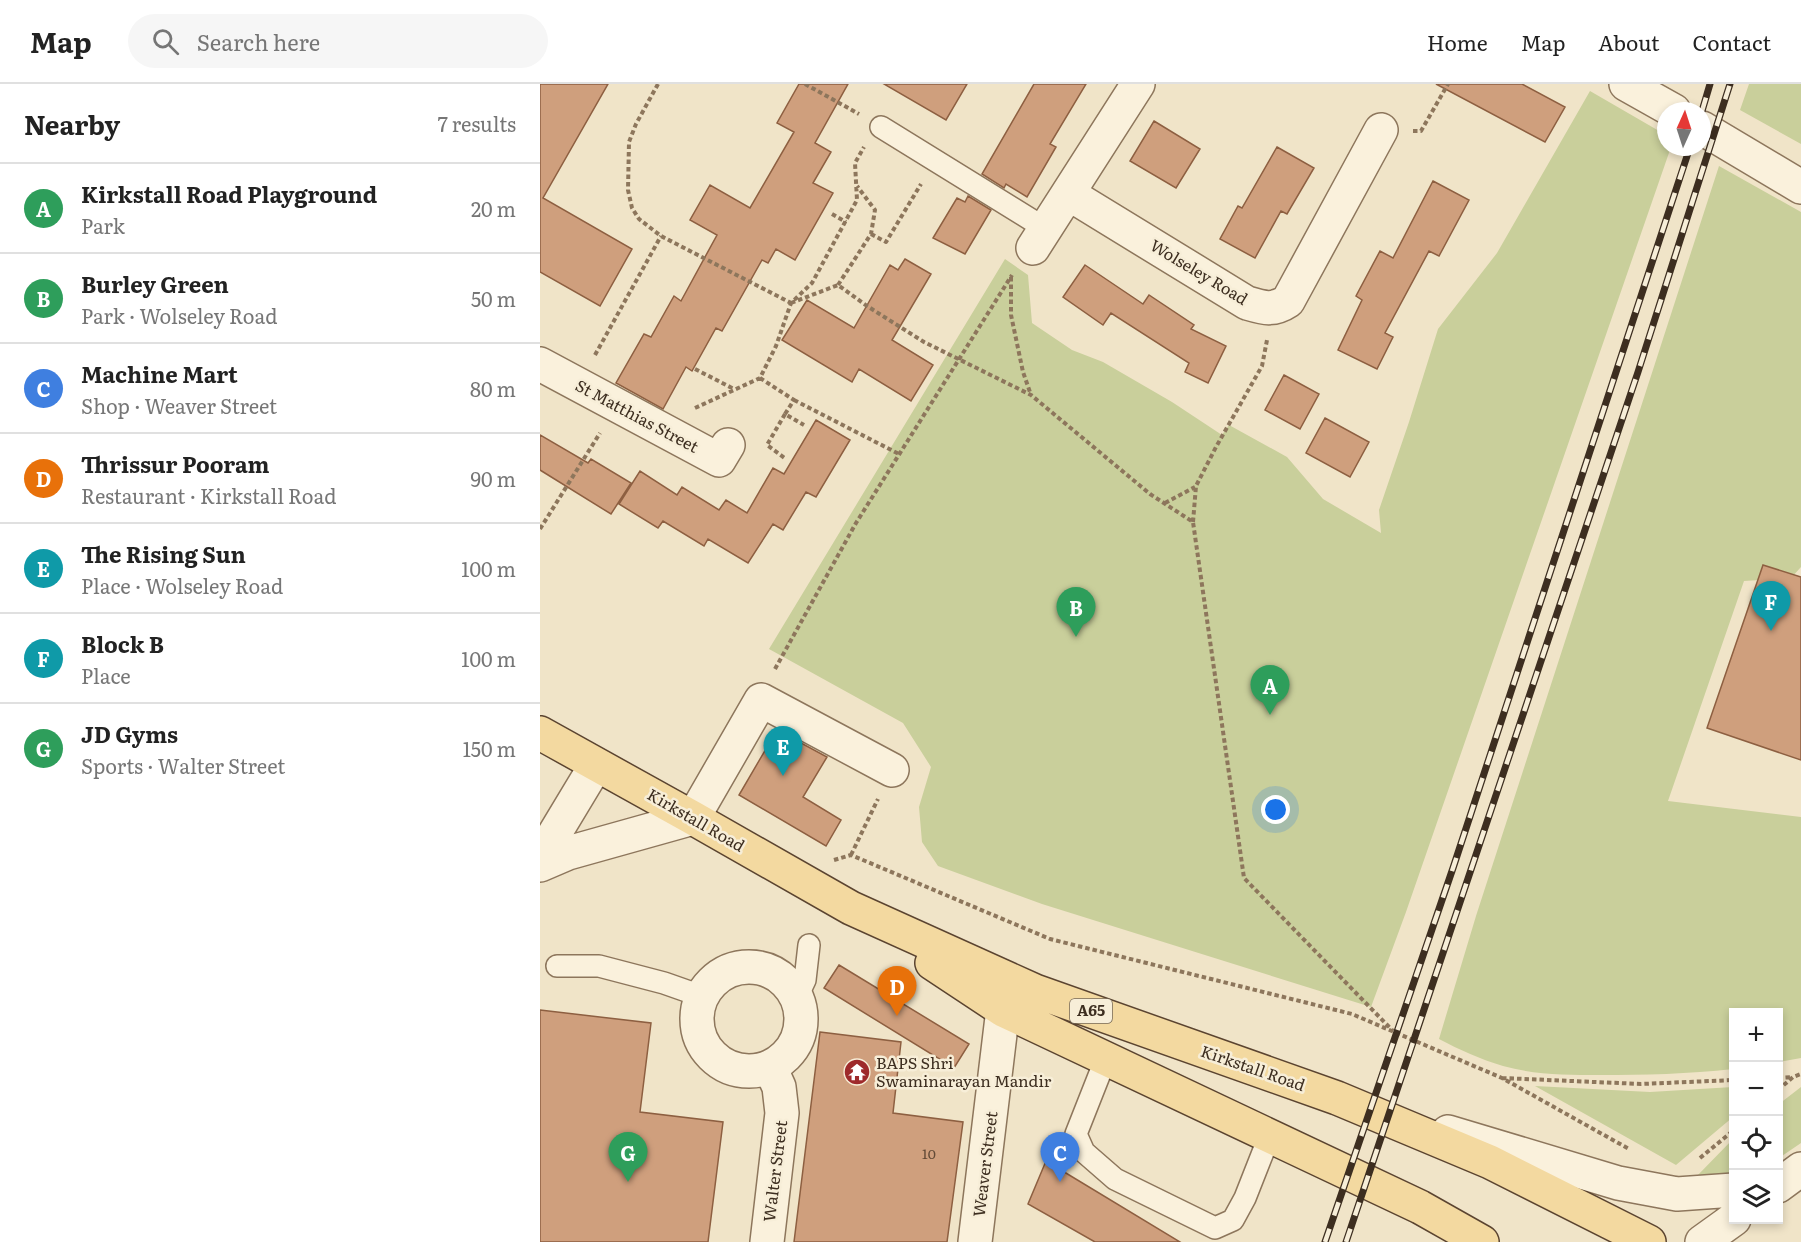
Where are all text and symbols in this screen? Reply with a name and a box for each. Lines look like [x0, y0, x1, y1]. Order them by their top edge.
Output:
search box [128, 14, 548, 68]
text: Map [30, 20, 92, 62]
icon: search [149, 25, 182, 58]
text: Search here [197, 25, 320, 58]
text: Home [1427, 26, 1488, 57]
text: Map [1521, 26, 1565, 57]
text: About [1598, 26, 1660, 57]
text: Contact [1693, 26, 1771, 57]
north arrow [1657, 102, 1711, 156]
text: Nearby [24, 104, 120, 143]
text: 7 results [438, 108, 516, 138]
text: Kirkstall Road Playground [81, 177, 377, 210]
text: A [36, 193, 51, 223]
text: 20 m [471, 193, 516, 223]
text: Park [81, 210, 125, 240]
street label: Wolseley Road [1146, 232, 1253, 310]
text: Burley Green [81, 267, 229, 300]
text: B [37, 283, 50, 313]
text: 50 m [471, 283, 516, 313]
text: Park · Wolseley Road [81, 300, 277, 330]
text: Machine Mart [81, 357, 238, 390]
street label: St Matthias Street [572, 372, 704, 458]
text: C [36, 373, 51, 403]
text: 80 m [470, 373, 516, 403]
text: Shop · Weaver Street [81, 390, 277, 420]
text: Thrissur Pooram [81, 447, 269, 480]
text: D [36, 463, 51, 493]
text: 90 m [471, 463, 516, 493]
text: Restaurant · Kirkstall Road [81, 480, 336, 510]
text: The Rising Sun [81, 537, 246, 570]
text: E [37, 553, 50, 583]
text: 100 m [461, 553, 516, 583]
text: Place · Wolseley Road [81, 570, 283, 600]
pin: F [1752, 582, 1790, 631]
pin: B [1056, 588, 1096, 637]
text: Block B [81, 627, 164, 660]
text: F [37, 643, 50, 673]
text: 100 m [461, 643, 516, 673]
text: Place [81, 660, 131, 690]
pin: A [1250, 666, 1290, 715]
text: JD Gyms [81, 717, 178, 750]
pin: E [764, 726, 802, 776]
text: G [36, 733, 51, 763]
text: 150 m [463, 733, 516, 763]
text: Sports · Walter Street [81, 750, 285, 780]
street label: Kirkstall Road [643, 781, 750, 857]
your location [1261, 795, 1290, 824]
pin: D [878, 966, 916, 1016]
road number: A65 [1070, 999, 1112, 1023]
map controls [1729, 1008, 1783, 1224]
button: + [1729, 1008, 1783, 1062]
street label: Kirkstall Road [1198, 1038, 1309, 1096]
place label: BAPS Shri Swaminarayan Mandir [876, 1050, 1052, 1092]
temple icon: BAPS Shri Swaminarayan Mandir [842, 1057, 872, 1087]
button: − [1729, 1062, 1783, 1116]
street label: Weaver Street [966, 1109, 1002, 1218]
button: locate [1729, 1116, 1783, 1170]
street label: Walter Street [756, 1118, 792, 1223]
pin: G [608, 1132, 647, 1182]
pin: C [1040, 1132, 1080, 1182]
house number: 10 [922, 1143, 936, 1163]
button: layers [1729, 1170, 1783, 1224]

